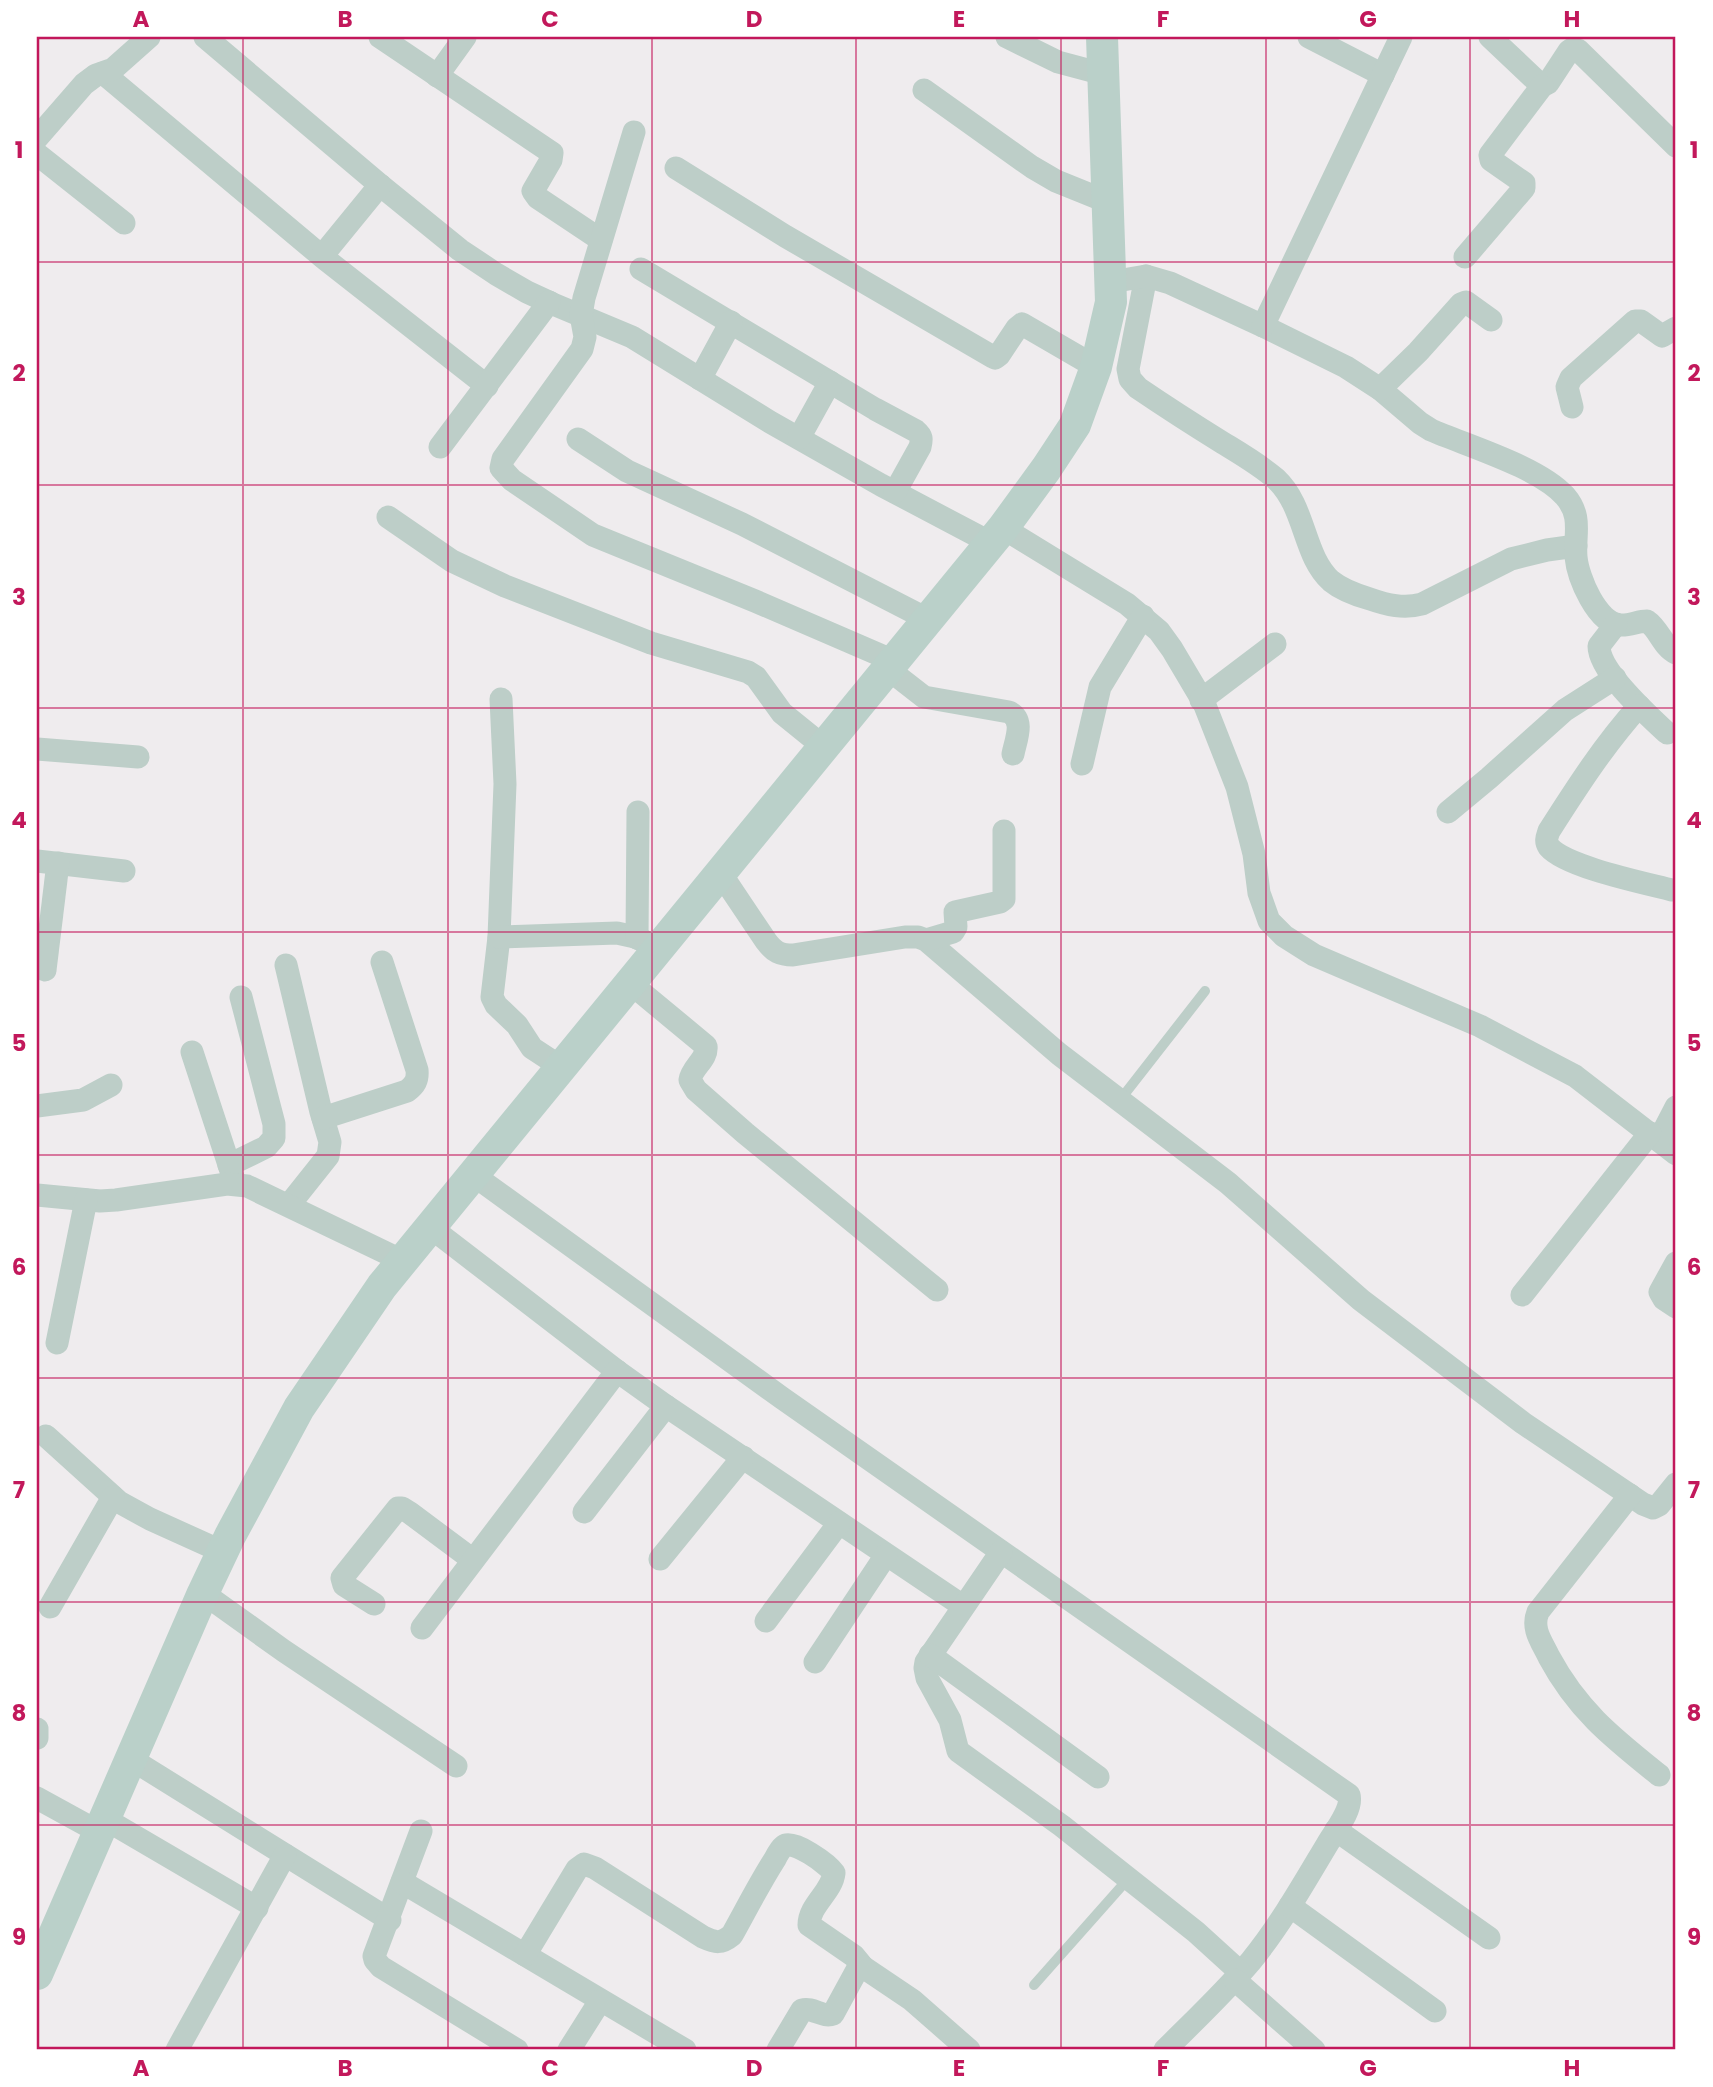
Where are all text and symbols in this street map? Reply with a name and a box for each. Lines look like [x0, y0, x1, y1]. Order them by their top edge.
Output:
text: A [133, 3, 150, 35]
text: B [337, 3, 353, 35]
text: C [541, 3, 559, 35]
text: D [746, 3, 762, 35]
text: E [953, 3, 965, 35]
text: F [1157, 3, 1169, 35]
text: G [1359, 3, 1377, 35]
text: H [1564, 3, 1580, 35]
text: 1 [15, 134, 23, 166]
text: 1 [1690, 134, 1698, 166]
text: 2 [12, 357, 26, 389]
text: 2 [1687, 357, 1701, 389]
text: 3 [12, 581, 26, 613]
text: 3 [1687, 581, 1701, 613]
text: 4 [11, 804, 27, 836]
text: 4 [1686, 804, 1702, 836]
text: 5 [12, 1027, 26, 1059]
text: 5 [1687, 1027, 1701, 1059]
text: 6 [12, 1251, 26, 1283]
text: 6 [1687, 1251, 1701, 1283]
text: 7 [13, 1474, 25, 1506]
text: 7 [1688, 1474, 1700, 1506]
text: 8 [12, 1697, 26, 1729]
text: 8 [1687, 1697, 1701, 1729]
text: 9 [12, 1921, 26, 1953]
text: 9 [1687, 1921, 1701, 1953]
text: A [133, 2052, 150, 2084]
text: B [337, 2052, 353, 2084]
text: C [541, 2052, 559, 2084]
text: D [746, 2052, 762, 2084]
text: E [953, 2052, 965, 2084]
text: F [1157, 2052, 1169, 2084]
text: G [1359, 2052, 1377, 2084]
text: H [1564, 2052, 1580, 2084]

